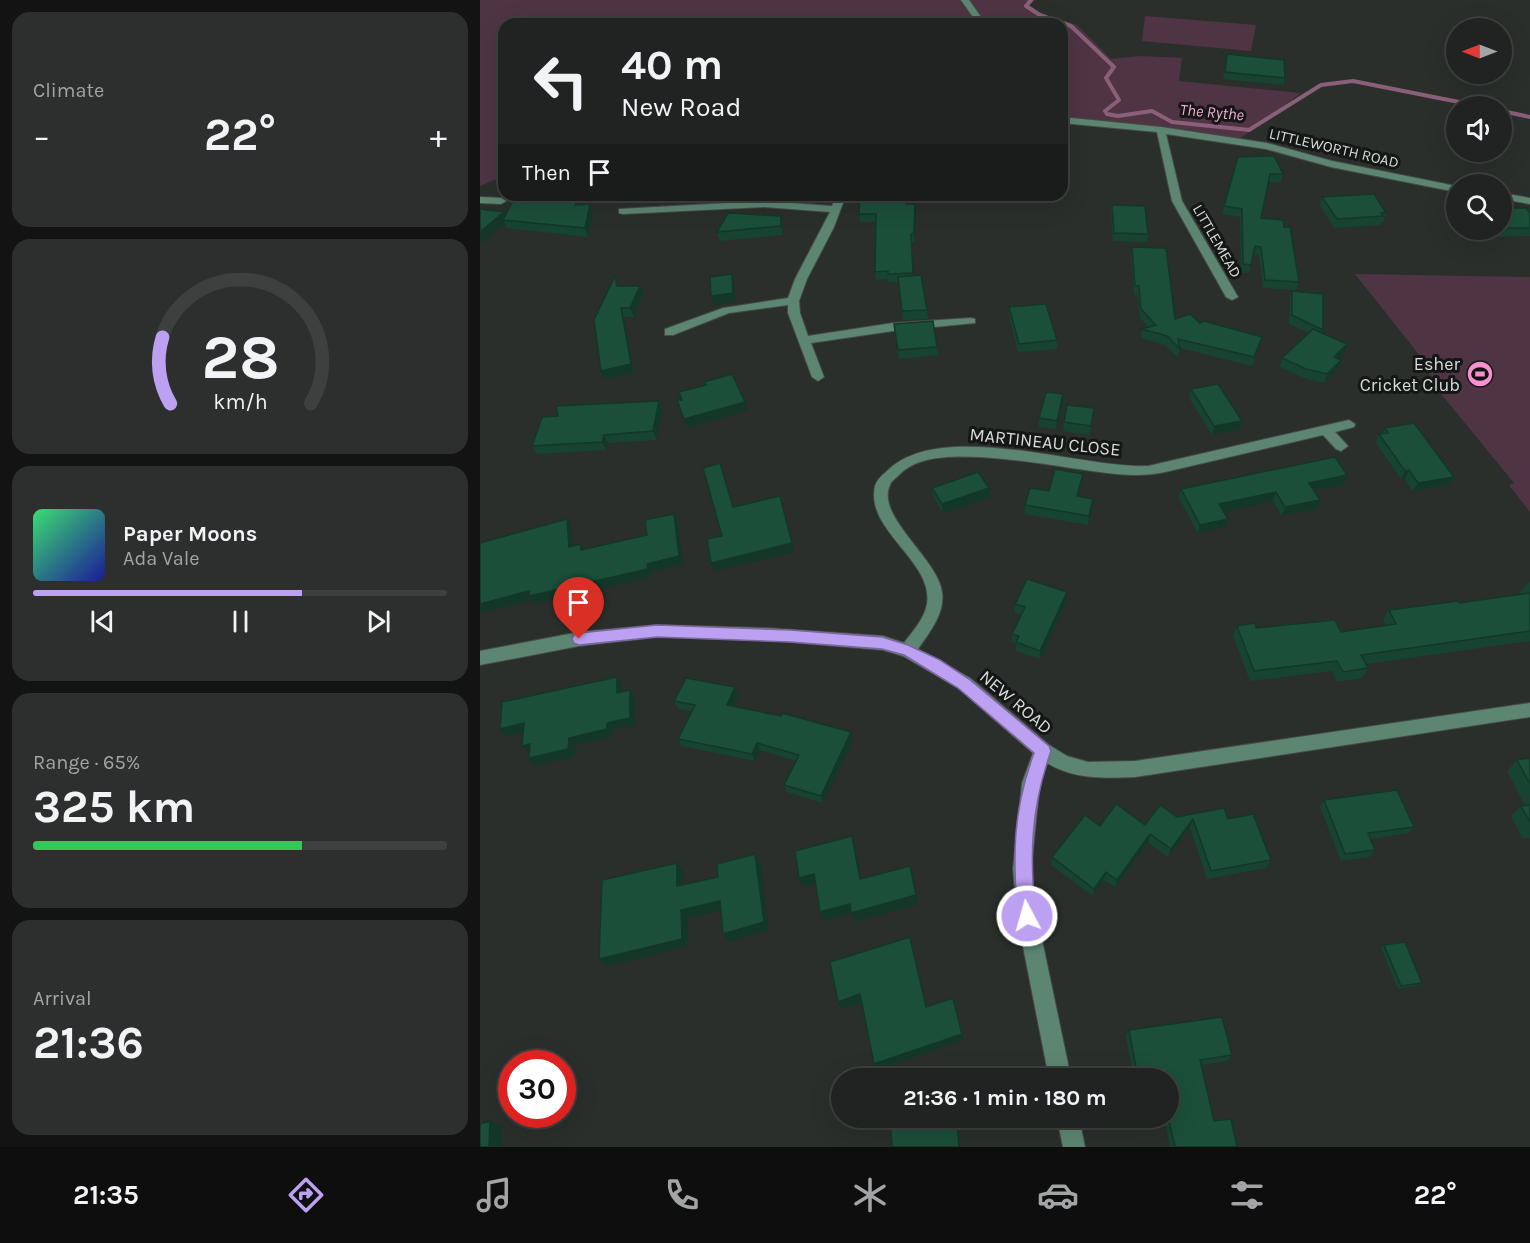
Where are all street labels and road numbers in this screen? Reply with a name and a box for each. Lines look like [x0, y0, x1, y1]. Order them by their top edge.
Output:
street label: LITTLEWORTH ROAD [1267, 124, 1401, 172]
street label: LITTLEMEAD [1189, 201, 1245, 281]
street label: MARTINEAU CLOSE [968, 423, 1122, 461]
street label: NEW ROAD [975, 665, 1057, 739]

